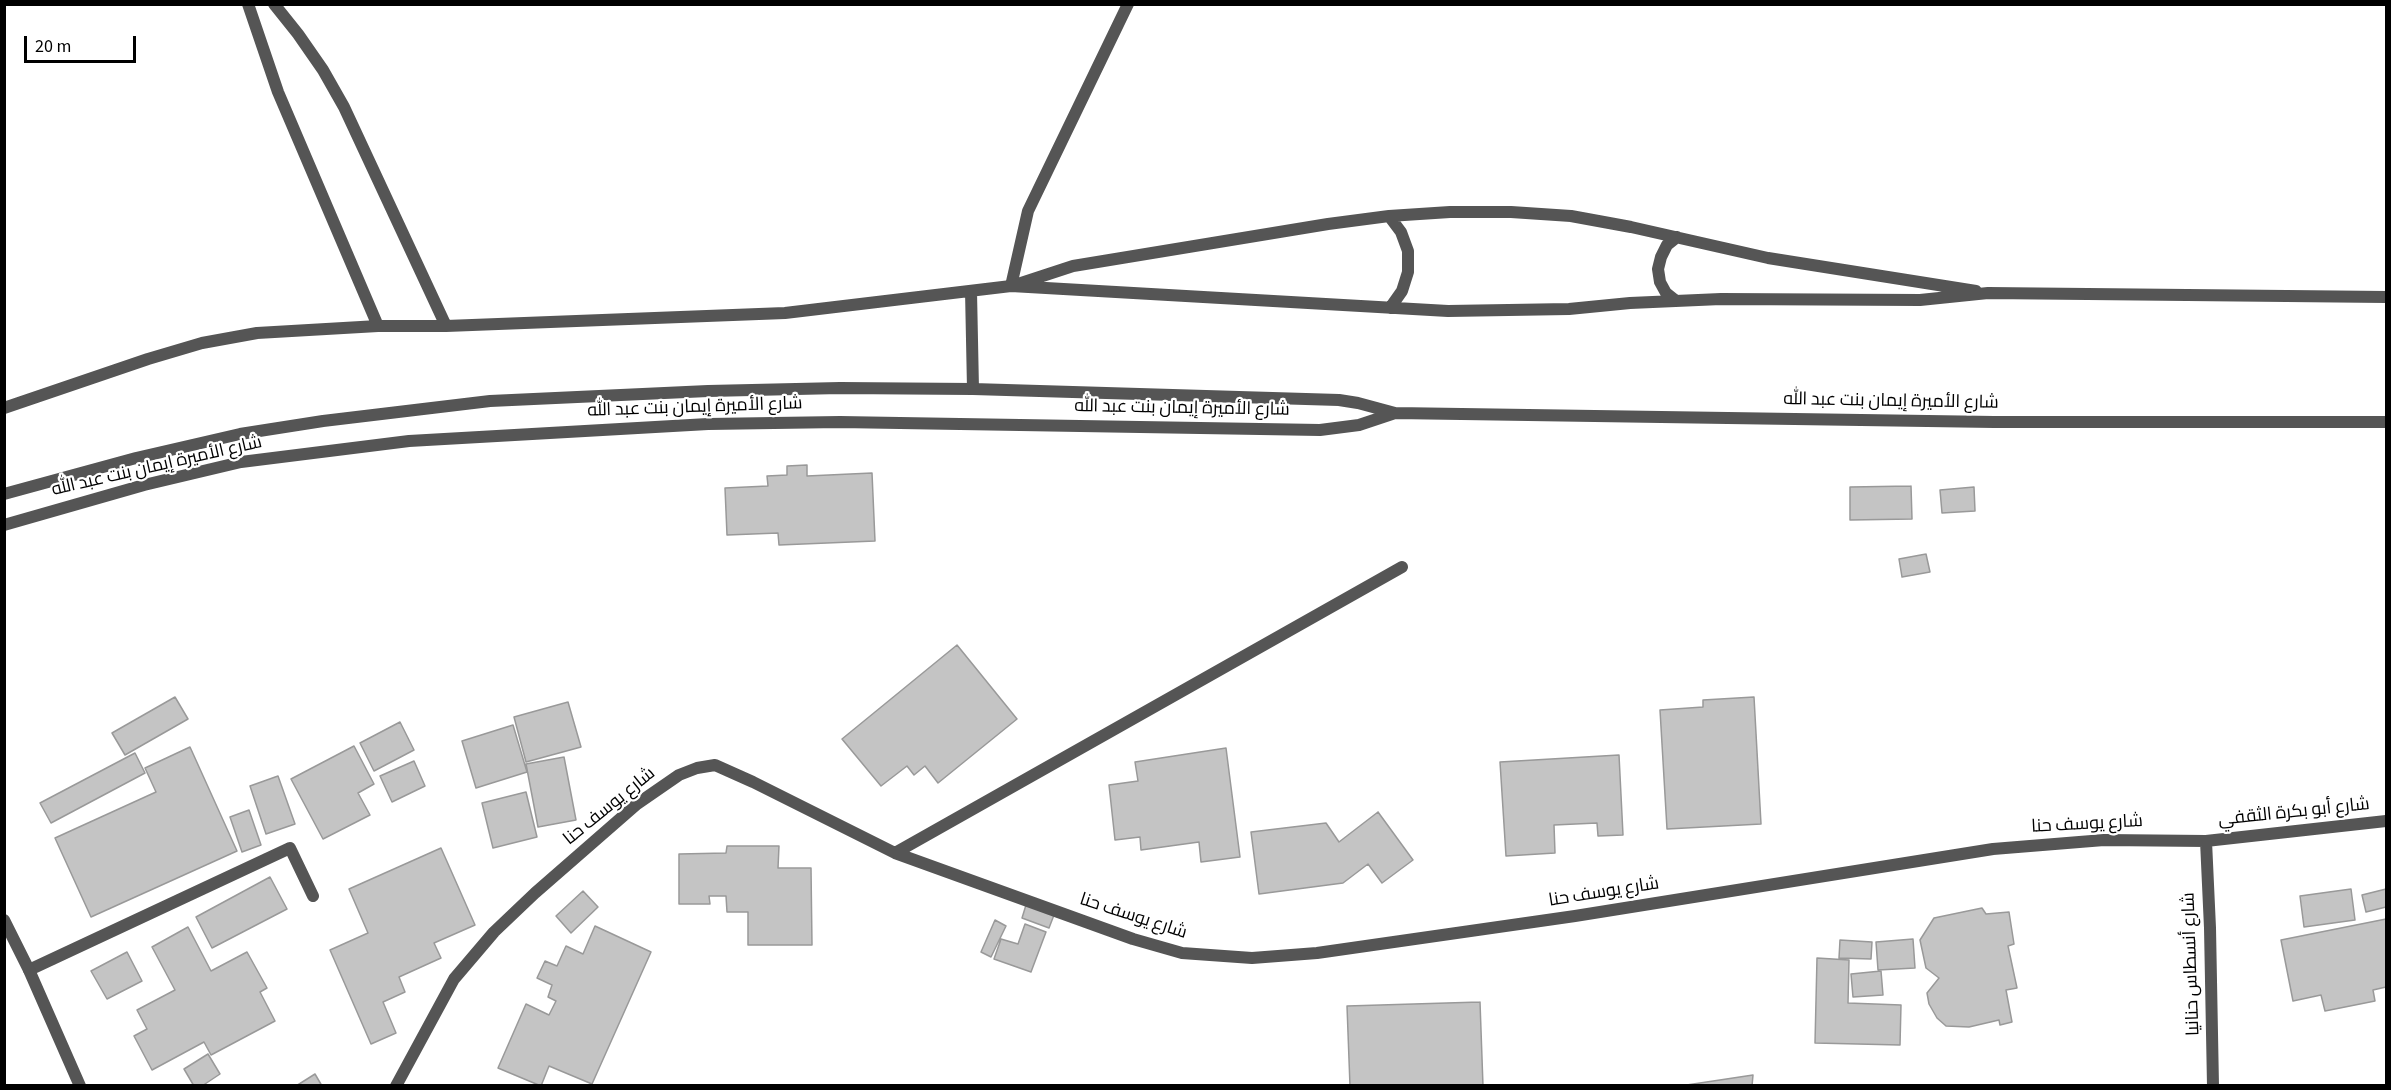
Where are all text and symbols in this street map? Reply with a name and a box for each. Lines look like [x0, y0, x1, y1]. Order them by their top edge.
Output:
scale bar [27, 24, 140, 62]
text: 20 m [35, 34, 71, 59]
street label: شارع الأميرة إيمان بنت عبد الله [1783, 389, 1999, 415]
street label: شارع الأميرة إيمان بنت عبد الله [587, 393, 803, 423]
street label: شارع الأميرة إيمان بنت عبد الله [1074, 396, 1290, 422]
street label: شارع الأميرة إيمان بنت عبد الله [50, 432, 264, 502]
street label: شارع يوسف حنا [560, 763, 660, 851]
street label: شارع أبو بكرة الثقفي [2217, 794, 2371, 832]
street label: شارع يوسف حنا [2031, 811, 2143, 839]
street label: شارع يوسف حنا [1547, 874, 1661, 912]
street label: شارع يوسف حنا [1077, 889, 1189, 945]
street label: شارع أنسطاس حنانيا [2179, 892, 2205, 1036]

